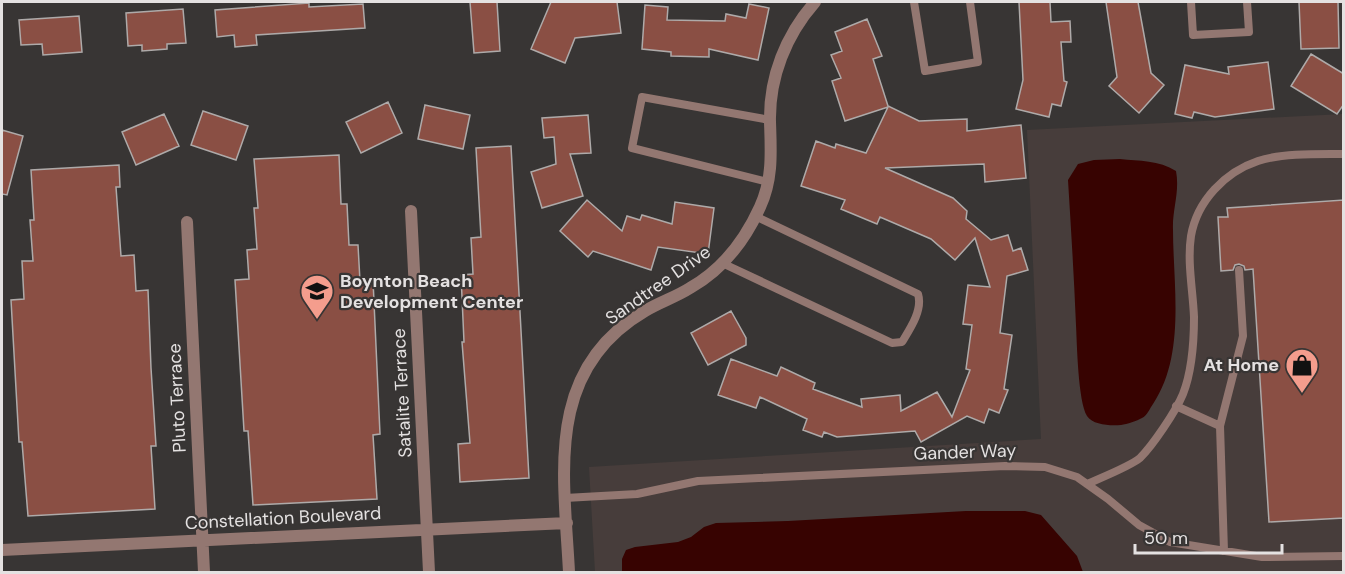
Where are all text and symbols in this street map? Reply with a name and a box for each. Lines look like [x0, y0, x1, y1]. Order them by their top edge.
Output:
street label: Sandtree Drive [601, 240, 715, 330]
place label: Boynton Beach Development Center [340, 269, 523, 314]
school or university icon: Boynton Beach Development Center [299, 273, 335, 320]
street label: Satalite Terrace [387, 328, 417, 458]
street label: Pluto Terrace [162, 343, 192, 453]
shop icon: At Home [1284, 347, 1320, 394]
place label: At Home [1204, 353, 1279, 377]
street label: Gander Way [913, 438, 1017, 466]
street label: Constellation Boulevard [184, 501, 382, 535]
scale bar [1135, 517, 1282, 555]
text: 50 m [1144, 526, 1188, 550]

